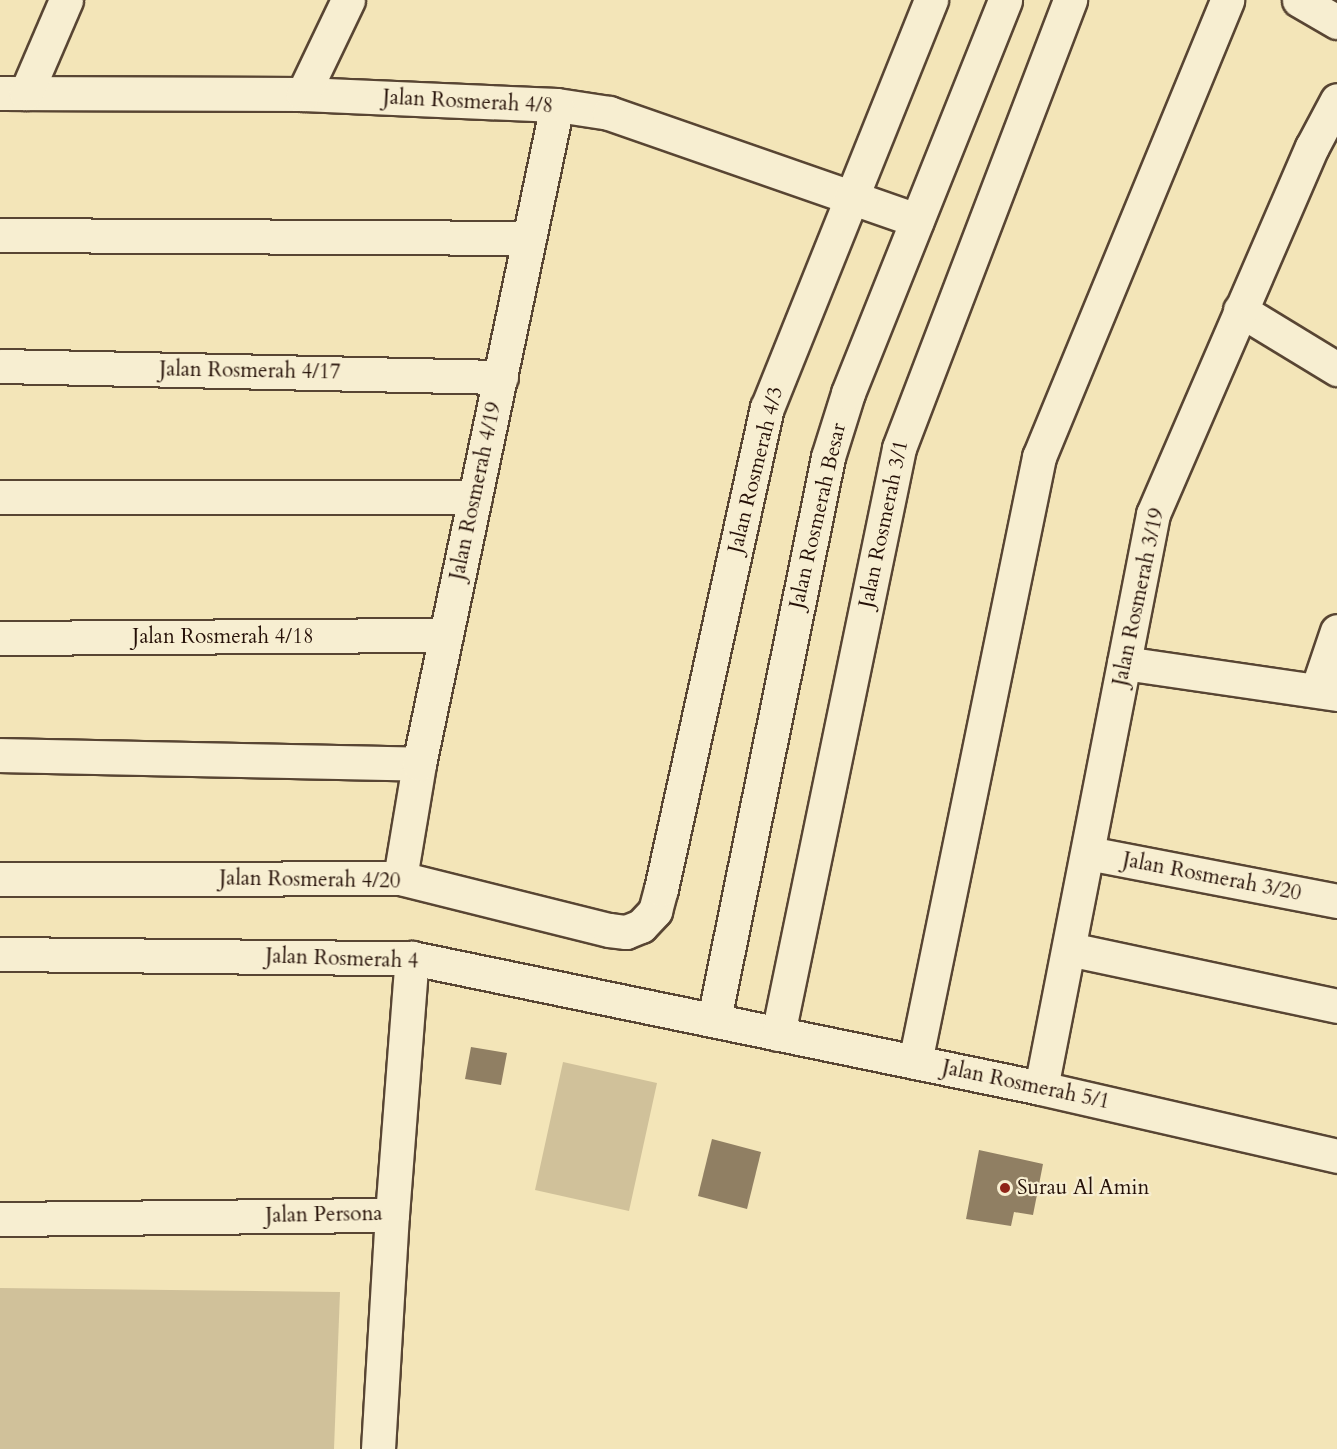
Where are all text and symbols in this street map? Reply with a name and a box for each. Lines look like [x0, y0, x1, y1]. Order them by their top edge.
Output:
street label: Jalan Rosmerah 4/8 [382, 85, 554, 119]
street label: Jalan Rosmerah 4/17 [159, 357, 341, 385]
street label: Jalan Rosmerah 4/3 [723, 384, 789, 556]
street label: Jalan Rosmerah 4/19 [445, 400, 507, 582]
street label: Jalan Rosmerah Besar [784, 421, 852, 611]
street label: Jalan Rosmerah 3/1 [854, 438, 914, 610]
street label: Jalan Rosmerah 3/19 [1108, 506, 1170, 688]
street label: Jalan Rosmerah 4/18 [132, 624, 314, 650]
street label: Jalan Rosmerah 3/20 [1121, 847, 1303, 907]
street label: Jalan Rosmerah 4/20 [219, 866, 401, 894]
street label: Jalan Rosmerah 4 [265, 944, 419, 974]
street label: Jalan Rosmerah 5/1 [940, 1055, 1112, 1115]
place label: Surau Al Amin [1017, 1175, 1149, 1201]
marker: Surau Al Amin [998, 1181, 1012, 1195]
street label: Jalan Persona [265, 1201, 383, 1229]

